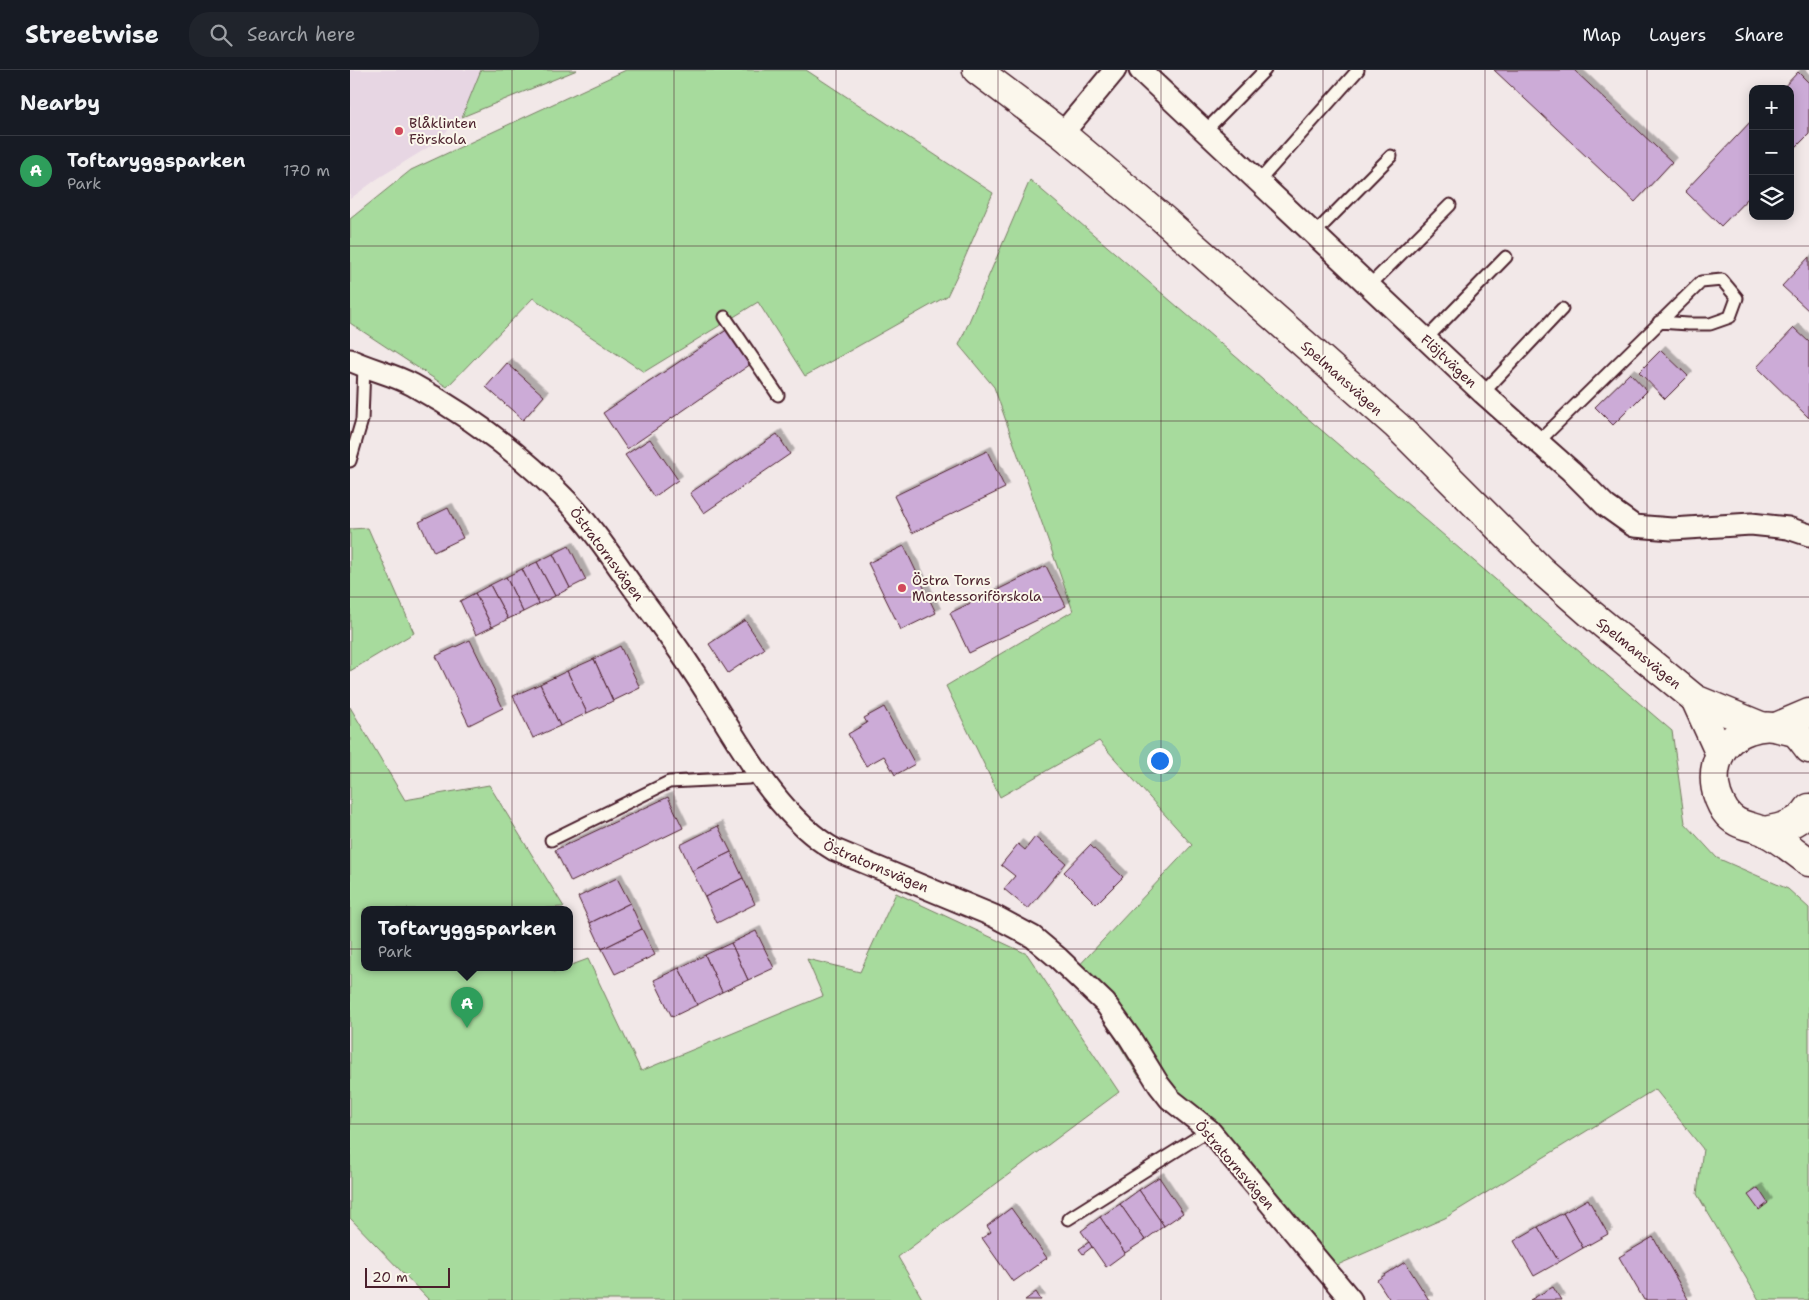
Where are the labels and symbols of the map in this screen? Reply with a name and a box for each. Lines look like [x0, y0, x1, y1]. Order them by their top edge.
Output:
place label: Blåklinten Förskola [409, 114, 477, 148]
marker: Blåklinten Förskola [393, 125, 405, 137]
street label: Flöjtvägen [1417, 330, 1481, 392]
street label: Spelmansvägen [1297, 337, 1387, 420]
street label: Östratornsvägen [566, 504, 648, 605]
place label: Östra Torns Montessoriförskola [912, 571, 1042, 605]
marker: Östra Torns Montessoriförskola [896, 582, 908, 594]
street label: Spelmansvägen [1593, 613, 1685, 693]
your location [1147, 748, 1173, 774]
street label: Östratornsvägen [821, 836, 932, 896]
pin: A [451, 987, 483, 1028]
street label: Östratornsvägen [1191, 1117, 1279, 1214]
scale bar [365, 1265, 450, 1288]

